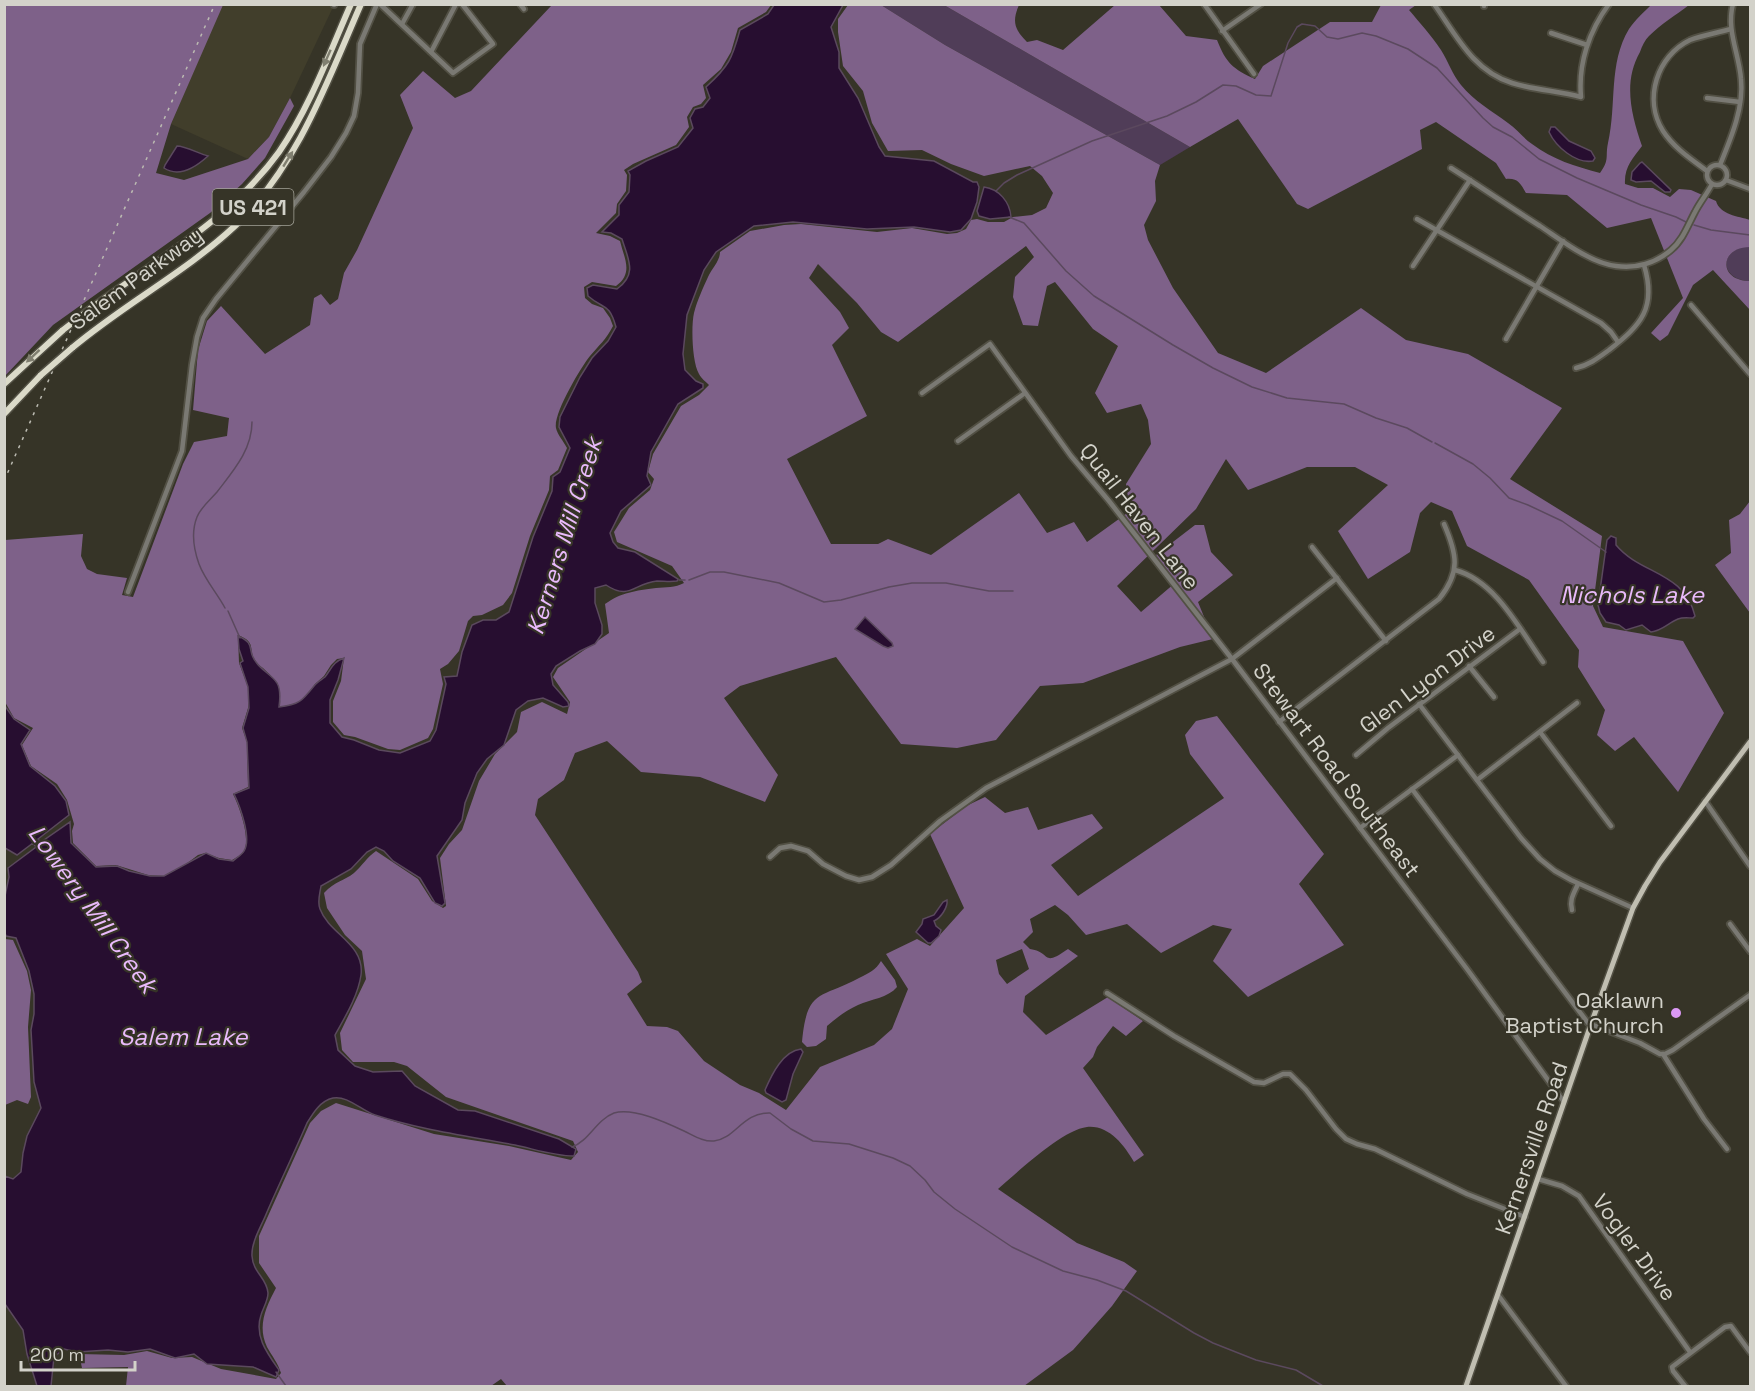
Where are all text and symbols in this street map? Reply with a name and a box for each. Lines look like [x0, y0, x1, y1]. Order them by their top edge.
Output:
one-way arrow [322, 49, 332, 67]
one-way arrow [283, 151, 294, 167]
road number: US 421 [212, 189, 294, 225]
street label: Salem Parkway [64, 220, 208, 336]
one-way arrow [26, 349, 41, 362]
water label: Kerners Mill Creek [519, 431, 610, 638]
street label: Quail Haven Lane [1074, 437, 1206, 595]
water label: Nichols Lake [1560, 579, 1705, 610]
street label: Glen Lyon Drive [1354, 619, 1500, 739]
street label: Stewart Road Southeast [1247, 657, 1427, 883]
water label: Lowery Mill Creek [21, 819, 166, 1002]
place label: Oaklawn Baptist Church [1505, 986, 1664, 1039]
marker: Oaklawn Baptist Church [1669, 1006, 1683, 1020]
water label: Salem Lake [119, 1021, 248, 1052]
street label: Kernersville Road [1488, 1058, 1574, 1238]
street label: Vogler Drive [1587, 1188, 1683, 1306]
scale bar [21, 1334, 135, 1372]
text: 200 m [30, 1343, 84, 1366]

